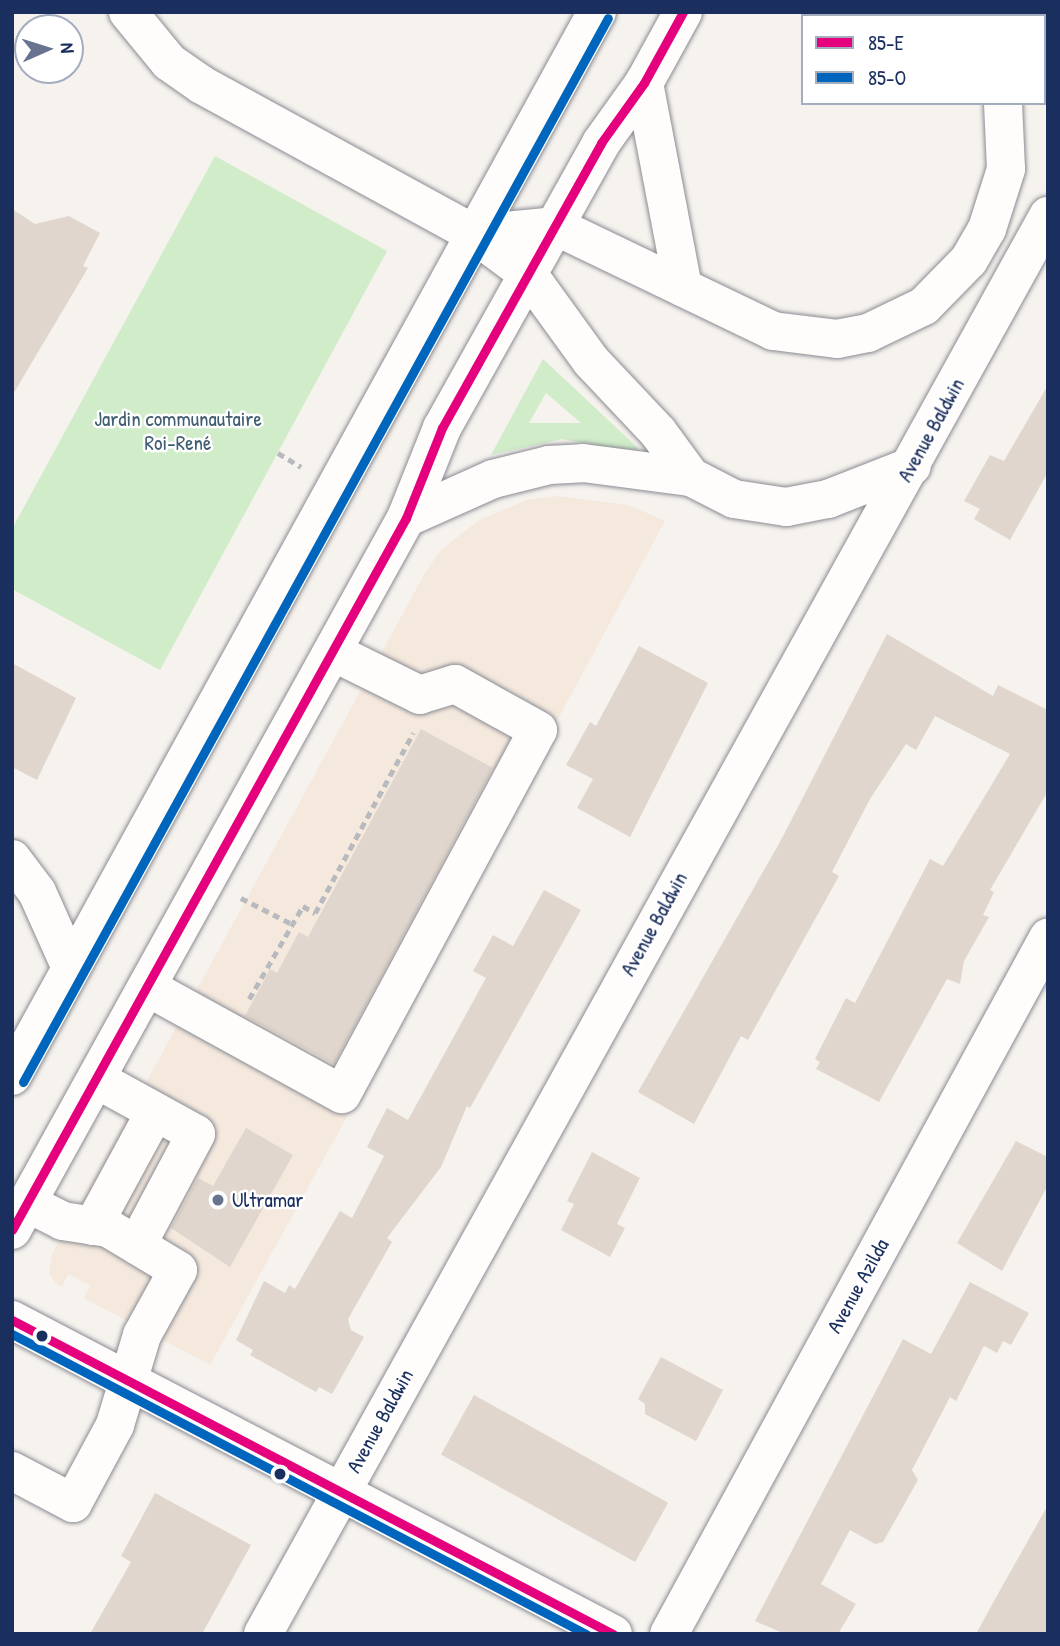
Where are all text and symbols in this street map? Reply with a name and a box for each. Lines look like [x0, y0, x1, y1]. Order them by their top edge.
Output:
north arrow [14, 14, 84, 84]
legend [801, 14, 1046, 105]
text: 85-E [868, 28, 904, 57]
text: N [55, 42, 81, 54]
text: 85-O [868, 63, 906, 92]
street label: Avenue Baldwin [892, 374, 970, 486]
park label: Jardin communautaire Roi-René [94, 406, 262, 456]
street label: Avenue Baldwin [615, 868, 693, 980]
place label: Ultramar [232, 1187, 303, 1213]
marker: Ultramar [210, 1192, 226, 1208]
street label: Avenue Azilda [822, 1234, 894, 1338]
unlabelled marker [35, 1329, 49, 1343]
street label: Avenue Baldwin [341, 1365, 419, 1477]
unlabelled marker [273, 1467, 287, 1481]

